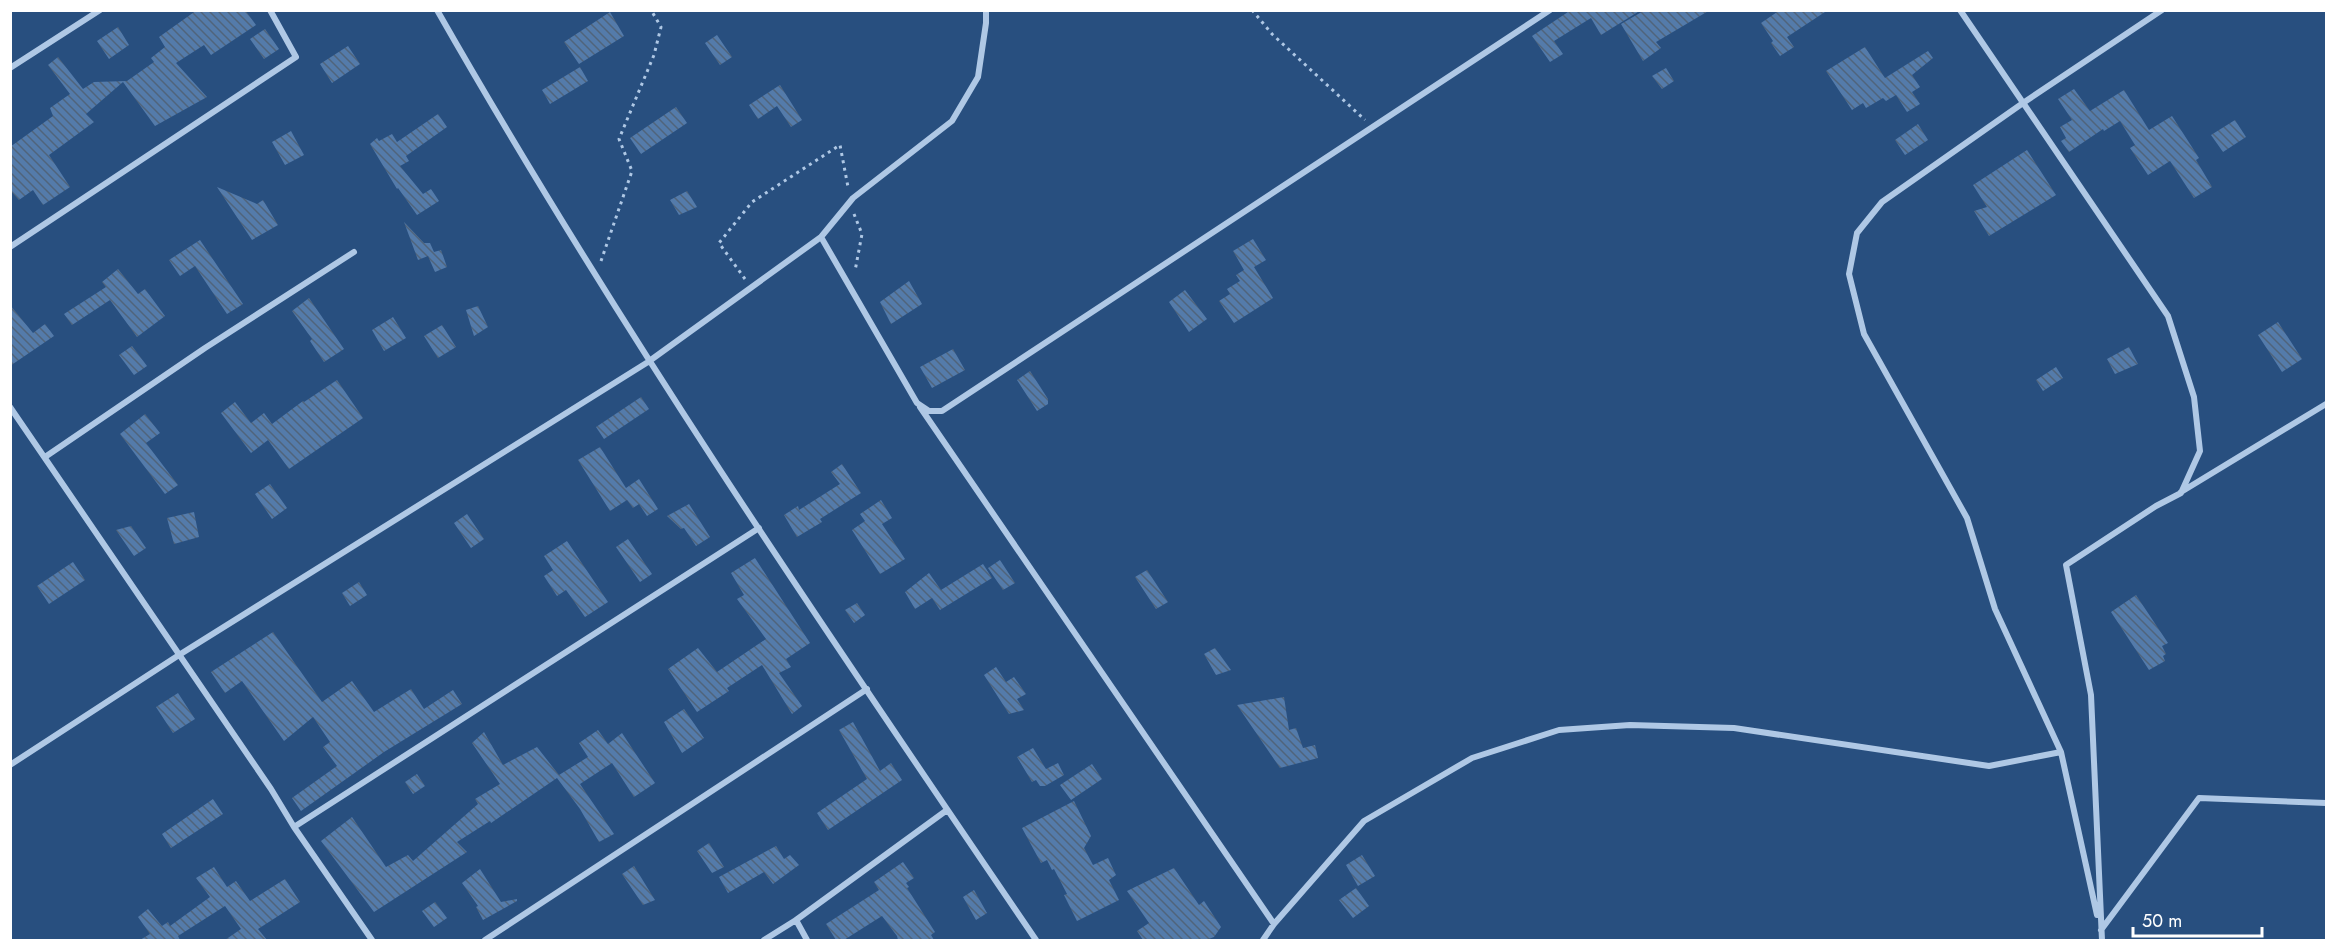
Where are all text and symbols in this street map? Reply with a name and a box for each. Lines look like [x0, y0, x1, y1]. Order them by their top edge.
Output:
scale bar [2133, 900, 2262, 938]
text: 50 m [2142, 908, 2182, 934]

